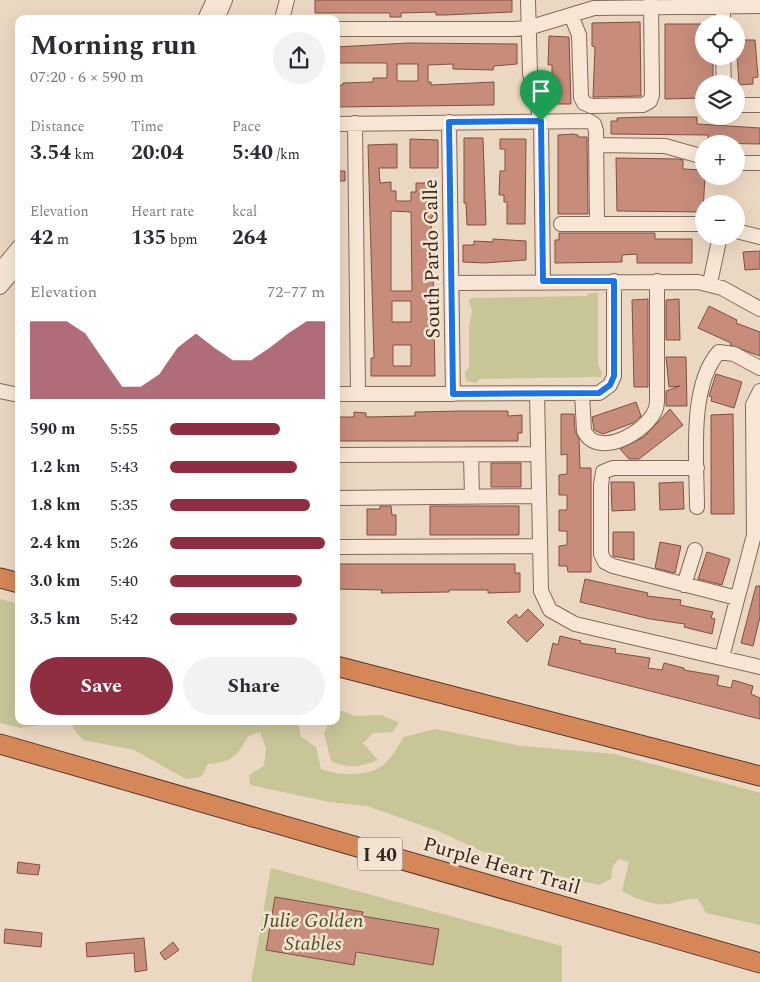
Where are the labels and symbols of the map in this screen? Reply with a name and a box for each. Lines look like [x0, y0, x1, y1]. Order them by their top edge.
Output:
pin [520, 70, 562, 121]
street label: South Pardo Calle [416, 179, 448, 339]
street label: Purple Heart Trail [419, 829, 584, 903]
road number: I 40 [358, 838, 402, 871]
park label: Julie Golden Stables [260, 906, 364, 959]

